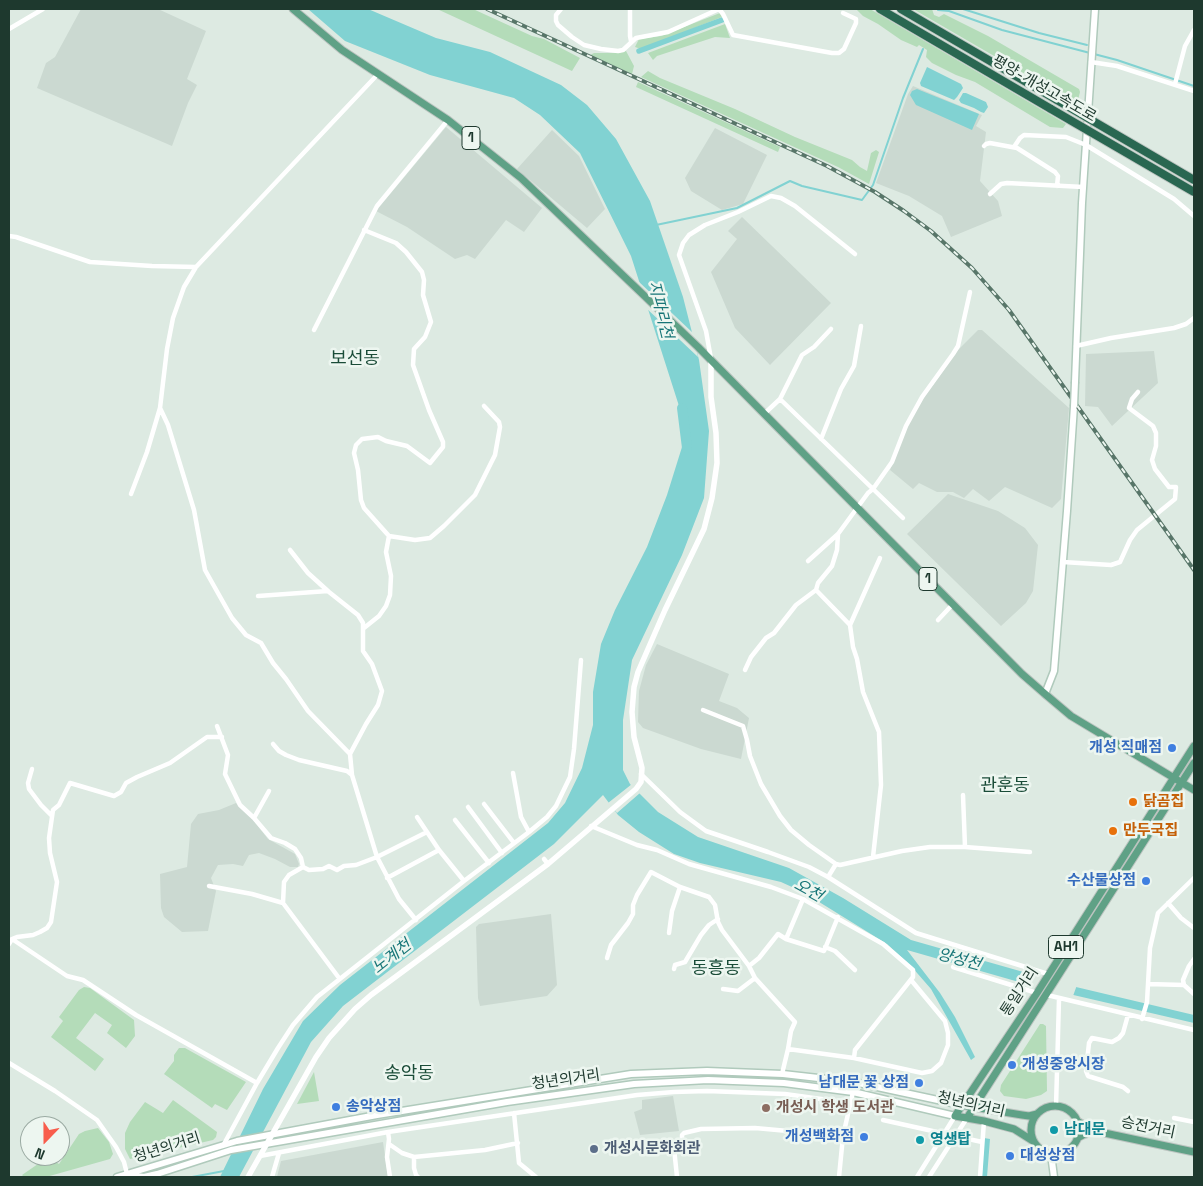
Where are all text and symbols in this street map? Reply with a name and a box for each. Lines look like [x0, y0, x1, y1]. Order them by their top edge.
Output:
street label: 평양-개성고속도로 [989, 52, 1099, 126]
road number: 1 [462, 126, 480, 150]
water label: 지파리천 [644, 279, 676, 341]
district label: 보선동 [330, 348, 380, 370]
road number: 1 [919, 568, 937, 590]
place label: 개성 직매점 [1089, 739, 1162, 757]
marker: 개성 직매점 [1166, 742, 1178, 754]
district label: 관훈동 [980, 775, 1030, 797]
place label: 닭곰집 [1143, 793, 1184, 811]
marker: 닭곰집 [1127, 796, 1139, 808]
place label: 만두국집 [1123, 822, 1178, 840]
marker: 만두국집 [1107, 825, 1119, 837]
place label: 수산물상점 [1067, 872, 1136, 890]
water label: 오천 [790, 875, 826, 907]
marker: 수산물상점 [1140, 875, 1152, 887]
water label: 노계천 [369, 936, 415, 978]
road number: AH1 [1048, 936, 1084, 959]
water label: 양성천 [935, 945, 983, 975]
district label: 동흥동 [691, 958, 741, 980]
street label: 통일거리 [997, 964, 1043, 1020]
place label: 개성중앙시장 [1022, 1056, 1105, 1074]
marker: 개성중앙시장 [1006, 1059, 1018, 1071]
district label: 송악동 [384, 1063, 434, 1085]
street label: 청년의거리 [531, 1066, 601, 1094]
place label: 남대문 꽃 상점 [819, 1074, 909, 1092]
marker: 남대문 꽃 상점 [913, 1077, 925, 1089]
street label: 청년의거리 [935, 1088, 1007, 1122]
place label: 송악상점 [346, 1098, 401, 1116]
place label: 개성시 학생 도서관 [776, 1099, 894, 1117]
marker: 송악상점 [330, 1101, 342, 1113]
marker: 개성시 학생 도서관 [760, 1102, 772, 1114]
street label: 승전거리 [1119, 1113, 1177, 1143]
north arrow [20, 1116, 70, 1166]
place label: 남대문 [1064, 1121, 1105, 1139]
marker: 남대문 [1048, 1124, 1060, 1136]
place label: 개성백화점 [785, 1128, 854, 1146]
street label: 청년의거리 [131, 1129, 203, 1167]
marker: 개성백화점 [858, 1131, 870, 1143]
place label: 영생탑 [930, 1131, 971, 1149]
marker: 영생탑 [914, 1134, 926, 1146]
place label: 개성시문화회관 [604, 1140, 701, 1158]
marker: 개성시문화회관 [588, 1143, 600, 1155]
text: N [32, 1144, 47, 1164]
place label: 대성상점 [1020, 1147, 1075, 1165]
marker: 대성상점 [1004, 1150, 1016, 1162]

